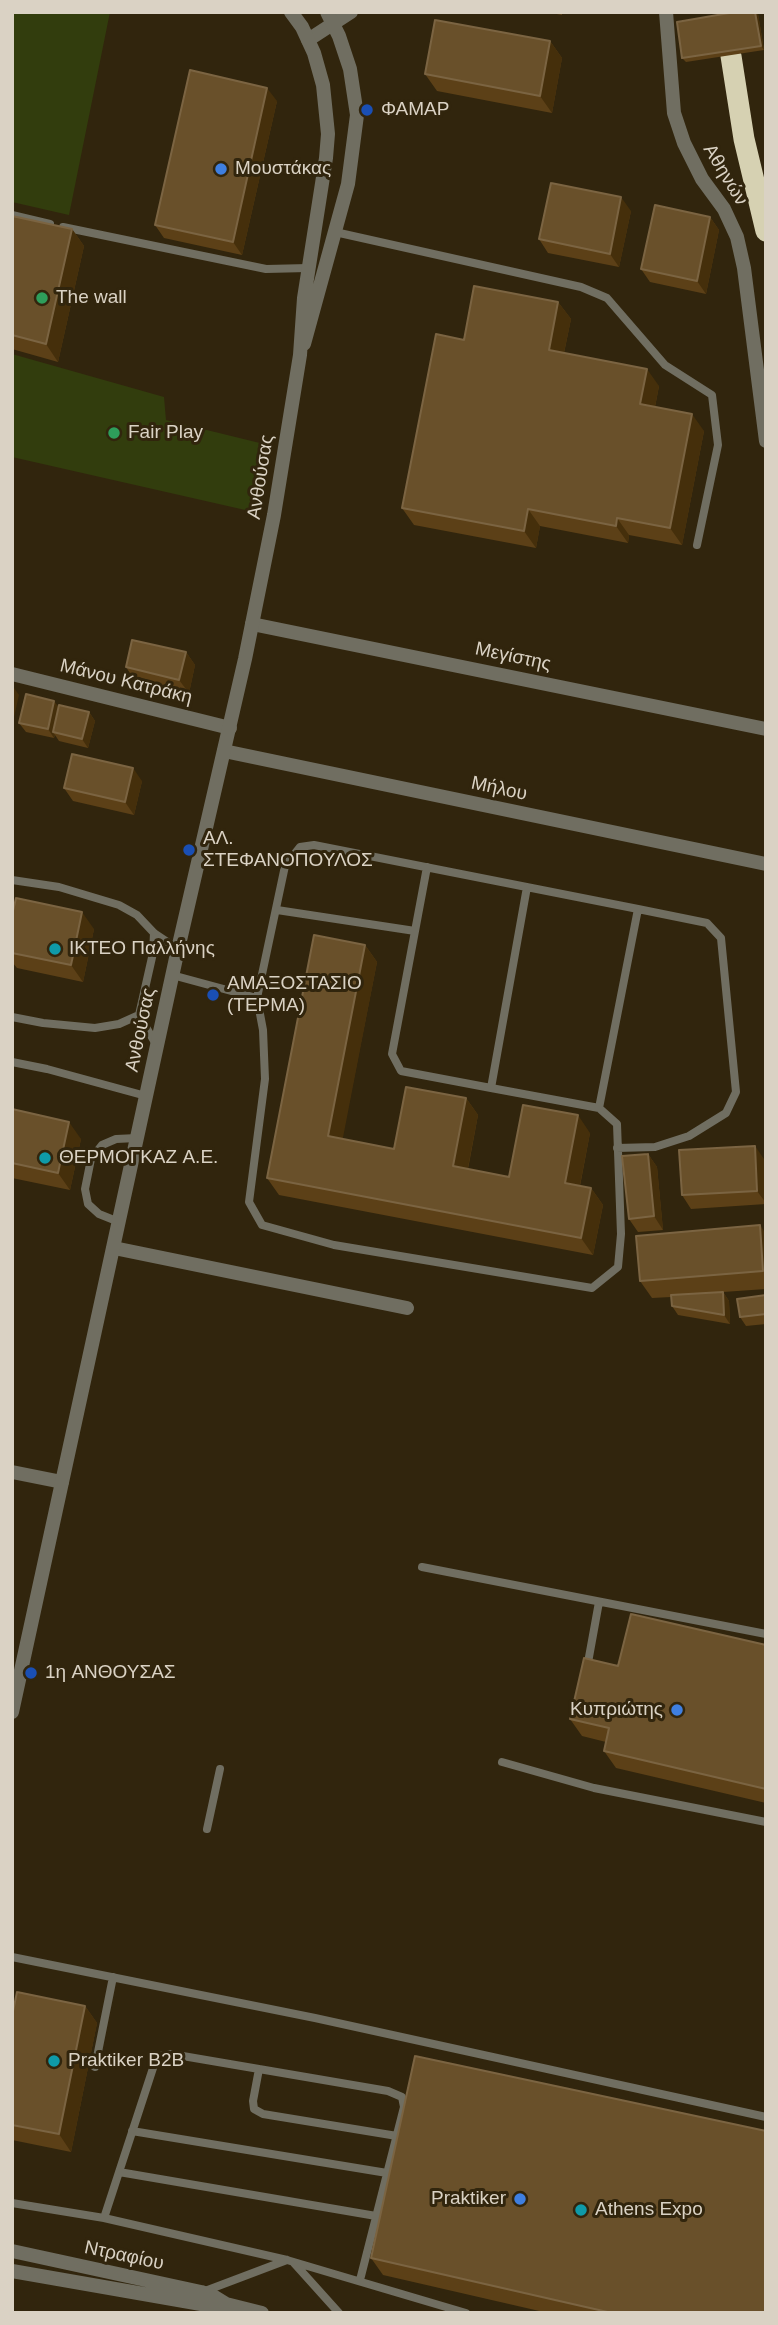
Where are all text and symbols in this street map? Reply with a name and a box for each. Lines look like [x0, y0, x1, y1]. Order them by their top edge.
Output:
place label: ΦΑΜΑΡ [381, 99, 449, 121]
marker: ΦΑΜΑΡ [359, 102, 375, 118]
street label: Αθηνών [698, 140, 752, 210]
place label: Μουστάκας [235, 158, 331, 180]
marker: Μουστάκας [213, 161, 229, 177]
place label: The wall [56, 287, 127, 309]
marker: The wall [34, 290, 50, 306]
place label: Fair Play [128, 422, 203, 444]
marker: Fair Play [106, 425, 122, 441]
street label: Ανθούσας [243, 433, 279, 521]
street label: Μεγίστης [473, 638, 553, 676]
street label: Μάνου Κατράκη [58, 655, 194, 709]
street label: Μήλου [469, 772, 529, 806]
place label: ΑΛ. ΣΤΕΦΑΝΟΠΟΥΛΟΣ [203, 828, 373, 872]
marker: ΑΛ. ΣΤΕΦΑΝΟΠΟΥΛΟΣ [181, 842, 197, 858]
place label: ΙΚΤΕΟ Παλλήνης [69, 938, 215, 960]
marker: ΙΚΤΕΟ Παλλήνης [47, 941, 63, 957]
place label: ΑΜΑΞΟΣΤΑΣΙΟ (ΤΕΡΜΑ) [227, 973, 362, 1017]
street label: Ανθούσας [121, 986, 161, 1074]
marker: ΑΜΑΞΟΣΤΑΣΙΟ (ΤΕΡΜΑ) [205, 987, 221, 1003]
place label: ΘΕΡΜΟΓΚΑΖ Α.Ε. [59, 1147, 218, 1169]
marker: ΘΕΡΜΟΓΚΑΖ Α.Ε. [37, 1150, 53, 1166]
place label: 1η ΑΝΘΟΥΣΑΣ [45, 1662, 176, 1684]
marker: 1η ΑΝΘΟΥΣΑΣ [23, 1665, 39, 1681]
place label: Κυπριώτης [570, 1699, 663, 1721]
marker: Κυπριώτης [669, 1702, 685, 1718]
place label: Praktiker B2B [68, 2050, 184, 2072]
marker: Praktiker B2B [46, 2053, 62, 2069]
place label: Praktiker [431, 2188, 506, 2210]
marker: Praktiker [512, 2191, 528, 2207]
place label: Athens Expo [595, 2199, 703, 2221]
marker: Athens Expo [573, 2202, 589, 2218]
street label: Ντραφίου [82, 2236, 166, 2276]

